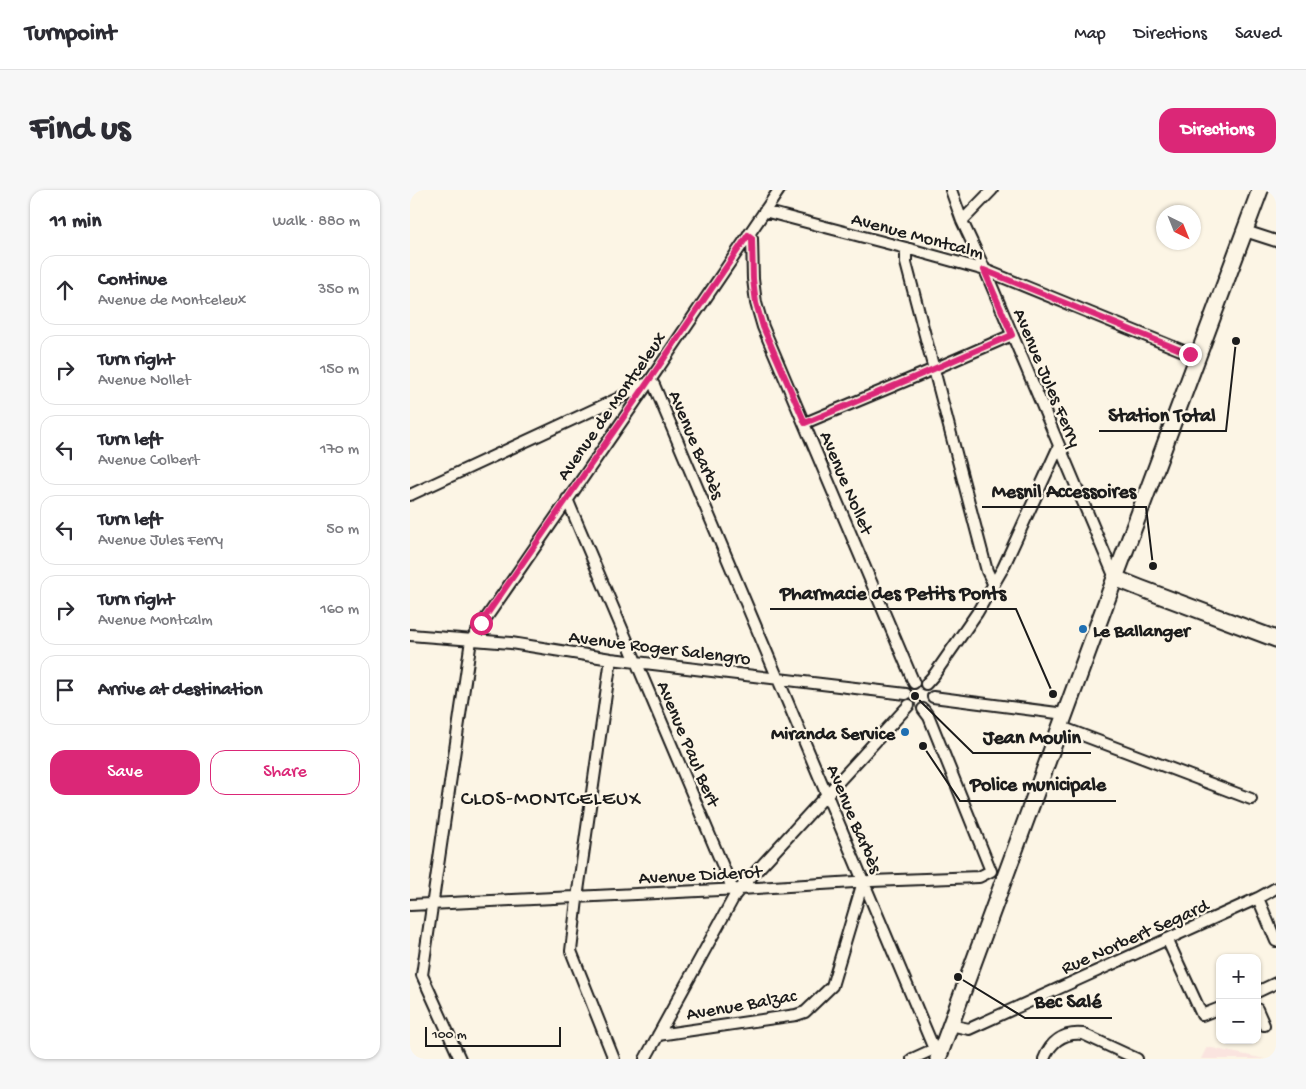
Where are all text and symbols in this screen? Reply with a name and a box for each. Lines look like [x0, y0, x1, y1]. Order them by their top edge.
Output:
text: Turnpoint [25, 20, 116, 49]
text: Map [1074, 24, 1106, 45]
text: Directions [1134, 24, 1207, 45]
text: Saved [1235, 24, 1281, 45]
button: Directions [1159, 108, 1276, 153]
text: Find us [30, 110, 130, 151]
north arrow [1156, 205, 1201, 250]
street label: Avenue Montcalm [848, 209, 986, 266]
text: 11 min [50, 210, 101, 235]
text: Walk · 880 m [272, 213, 360, 232]
text: Continue [98, 269, 167, 292]
icon: ahead [51, 276, 79, 304]
text: 350 m [318, 281, 359, 300]
text: Avenue de Montceleux [98, 292, 246, 311]
street label: Avenue Jules Ferry [1006, 306, 1086, 452]
street label: Avenue de Montceleux [553, 328, 673, 486]
route end [1179, 343, 1202, 366]
text: Turn right [98, 349, 174, 372]
icon: right [51, 356, 79, 384]
text: 150 m [320, 361, 359, 380]
text: Avenue Nollet [98, 372, 191, 391]
street label: Avenue Barbès [662, 388, 728, 504]
callout: Station Total [1099, 396, 1226, 431]
text: Station Total [1108, 406, 1216, 429]
street label: Avenue Nollet [813, 428, 878, 540]
text: Turn left [98, 429, 162, 452]
icon: left [51, 436, 79, 464]
text: 170 m [320, 441, 359, 460]
text: Avenue Colbert [98, 452, 199, 471]
callout: Mesnil Accessoires [982, 472, 1146, 507]
text: Mesnil Accessoires [992, 482, 1138, 505]
text: Turn left [98, 509, 162, 532]
icon: left [51, 516, 79, 544]
text: 50 m [326, 521, 359, 540]
text: Avenue Jules Ferry [98, 532, 223, 551]
callout: Pharmacie des Petits Ponts [770, 574, 1016, 609]
text: Pharmacie des Petits Ponts [779, 584, 1008, 607]
text: Turn right [98, 589, 174, 612]
icon: right [51, 596, 79, 624]
text: 160 m [320, 601, 359, 620]
text: Avenue Montcalm [98, 612, 213, 631]
route start [470, 612, 493, 635]
place label: Le Ballanger [1093, 621, 1192, 644]
marker: Le Ballanger [1077, 623, 1089, 635]
street label: Avenue Roger Salengro [567, 627, 752, 672]
icon: arrive [51, 676, 79, 704]
street label: Avenue Paul Bert [650, 678, 724, 813]
text: Arrive at destination [98, 679, 262, 702]
callout: Jean Moulin [973, 718, 1091, 753]
place label: Miranda Service [771, 724, 896, 747]
marker: Miranda Service [899, 726, 911, 738]
text: Jean Moulin [982, 728, 1082, 751]
button: Save [50, 750, 200, 795]
button: Share [210, 750, 360, 795]
street label: Avenue Barbès [820, 762, 886, 878]
callout: Police municipale [960, 766, 1116, 801]
text: Police municipale [969, 775, 1107, 798]
district label: CLOS-MONTCELEUX [461, 788, 641, 813]
street label: Avenue Diderot [638, 862, 765, 891]
street label: Rue Norbert Segard [1058, 895, 1214, 981]
map controls [1216, 954, 1261, 1044]
button: + [1216, 954, 1261, 999]
callout: Bec Salé [1025, 983, 1112, 1018]
street label: Avenue Balzac [685, 985, 799, 1027]
text: Bec Salé [1033, 992, 1102, 1015]
button: − [1216, 999, 1261, 1044]
scale bar [425, 1024, 561, 1047]
text: 100 m [432, 1027, 467, 1044]

